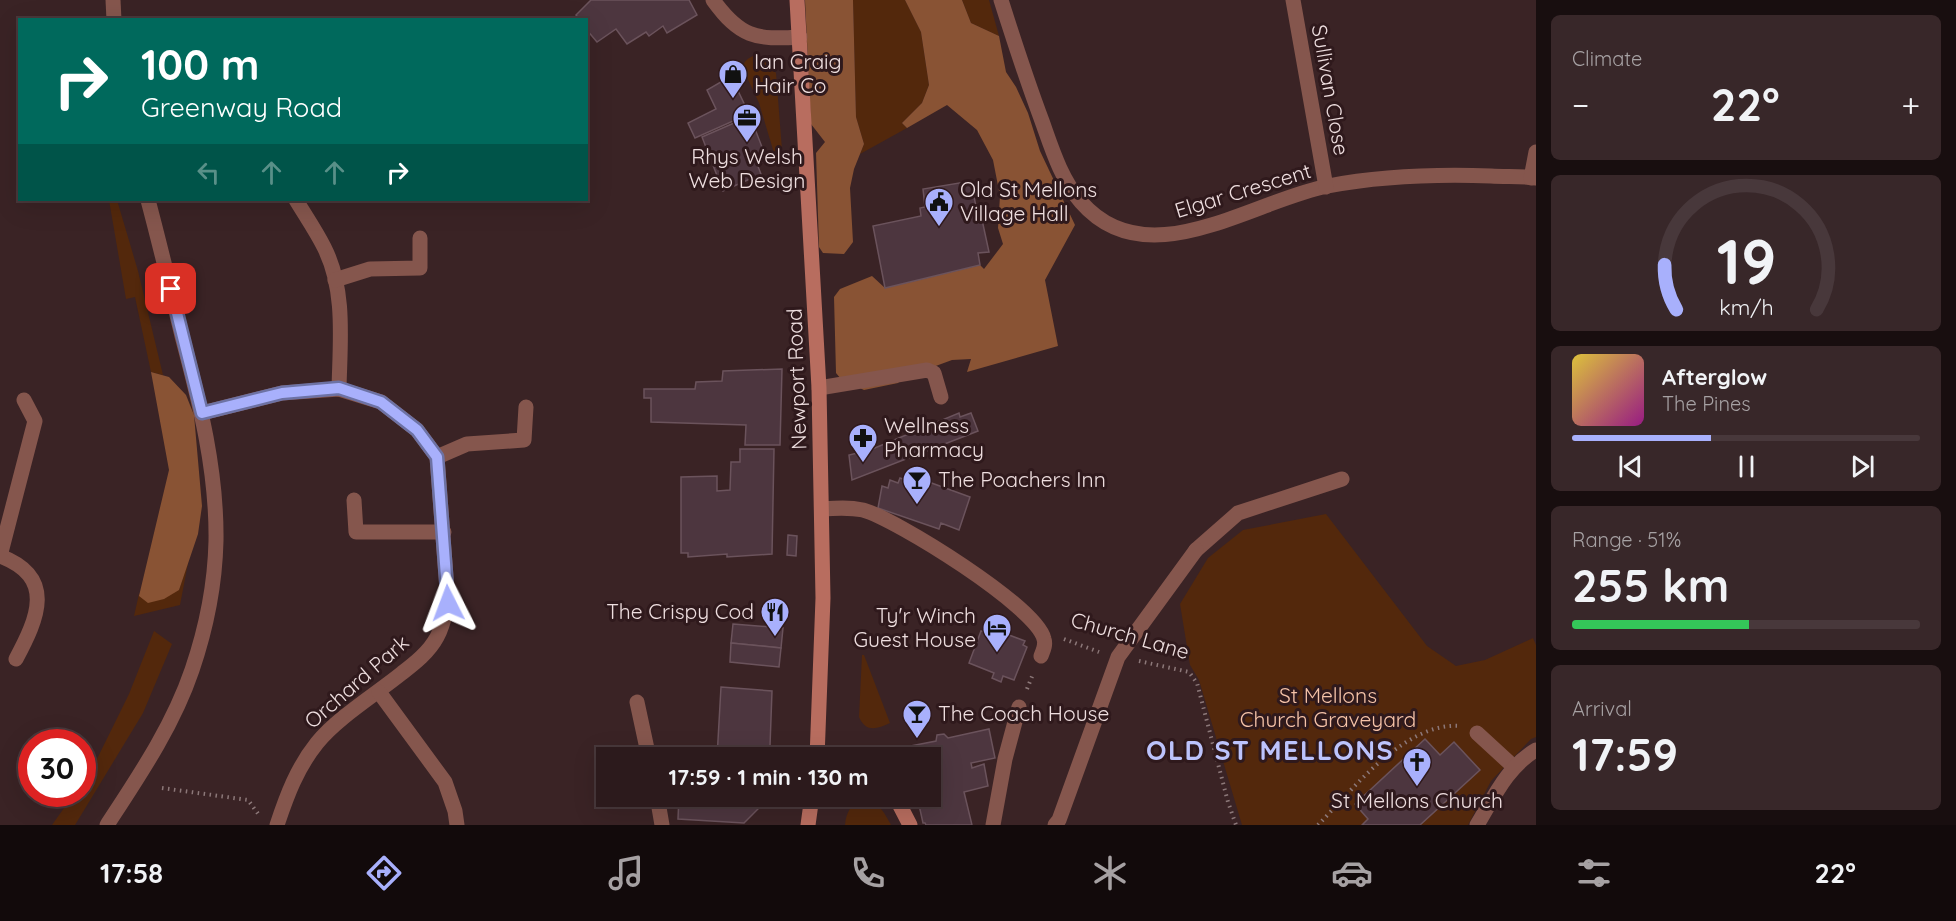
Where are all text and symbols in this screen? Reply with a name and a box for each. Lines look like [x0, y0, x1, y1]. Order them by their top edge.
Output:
street label: Sullivan Close [1307, 22, 1355, 157]
text: 100 m [141, 38, 259, 91]
icon: right [42, 42, 120, 120]
text: Climate [1572, 46, 1642, 71]
place label: Ian Craig Hair Co [754, 48, 842, 98]
shop icon: Ian Craig Hair Co [717, 58, 749, 100]
text: 22° [1711, 76, 1780, 132]
text: − [1572, 84, 1589, 125]
text: + [1901, 84, 1920, 125]
text: Greenway Road [141, 90, 342, 124]
office icon: Rhys Welsh Web Design [731, 102, 763, 144]
place label: Rhys Welsh Web Design [688, 143, 806, 193]
icon: left [192, 156, 225, 189]
icon: ahead [255, 156, 288, 189]
icon: ahead [318, 156, 351, 189]
icon: right [381, 156, 414, 189]
street label: Elgar Crescent [1171, 157, 1314, 223]
place label: Old St Mellons Village Hall [960, 176, 1097, 226]
public building icon: Old St Mellons Village Hall [923, 186, 955, 228]
text: 19 [1716, 222, 1776, 300]
pin [145, 263, 196, 314]
icon: arrive [154, 272, 187, 305]
text: km/h [1719, 294, 1773, 320]
street label: Newport Road [781, 308, 811, 450]
text: Afterglow [1662, 363, 1767, 391]
text: The Pines [1662, 391, 1751, 416]
place label: Wellness Pharmacy [884, 412, 984, 462]
pharmacy icon: Wellness Pharmacy [847, 422, 879, 464]
icon: previous [1614, 450, 1647, 483]
icon: pause [1730, 450, 1763, 483]
icon: next [1846, 450, 1879, 483]
bar icon: The Poachers Inn [901, 464, 933, 506]
place label: The Poachers Inn [938, 466, 1106, 492]
text: Range · 51% [1572, 527, 1681, 552]
text: 255 km [1572, 557, 1729, 613]
position arrow [416, 571, 480, 635]
restaurant icon: The Crispy Cod [759, 596, 791, 638]
place label: The Crispy Cod [606, 598, 754, 624]
place label: Ty'r Winch Guest House [853, 602, 976, 652]
street label: Church Lane [1068, 606, 1192, 664]
hotel icon: Ty'r Winch Guest House [981, 612, 1013, 654]
street label: Orchard Park [299, 629, 414, 734]
park label: St Mellons Church Graveyard [1240, 682, 1416, 732]
text: Arrival [1572, 696, 1632, 721]
bar icon: The Coach House [901, 698, 933, 740]
place label: The Coach House [938, 700, 1109, 726]
text: 17:59 [1572, 726, 1678, 782]
speed limit sign: 30 [18, 729, 96, 807]
district label: OLD ST MELLONS [1146, 733, 1394, 767]
church icon: St Mellons Church [1401, 746, 1433, 788]
text: 17:59 · 1 min · 130 m [669, 763, 868, 791]
place label: St Mellons Church [1331, 787, 1503, 813]
icon: directions [363, 852, 405, 894]
icon: music [605, 852, 647, 894]
icon: phone [847, 852, 889, 894]
icon: climate [1089, 852, 1131, 894]
icon: car [1331, 852, 1373, 894]
icon: filters [1573, 852, 1615, 894]
text: 17:58 [100, 856, 163, 890]
text: 22° [1815, 856, 1856, 890]

